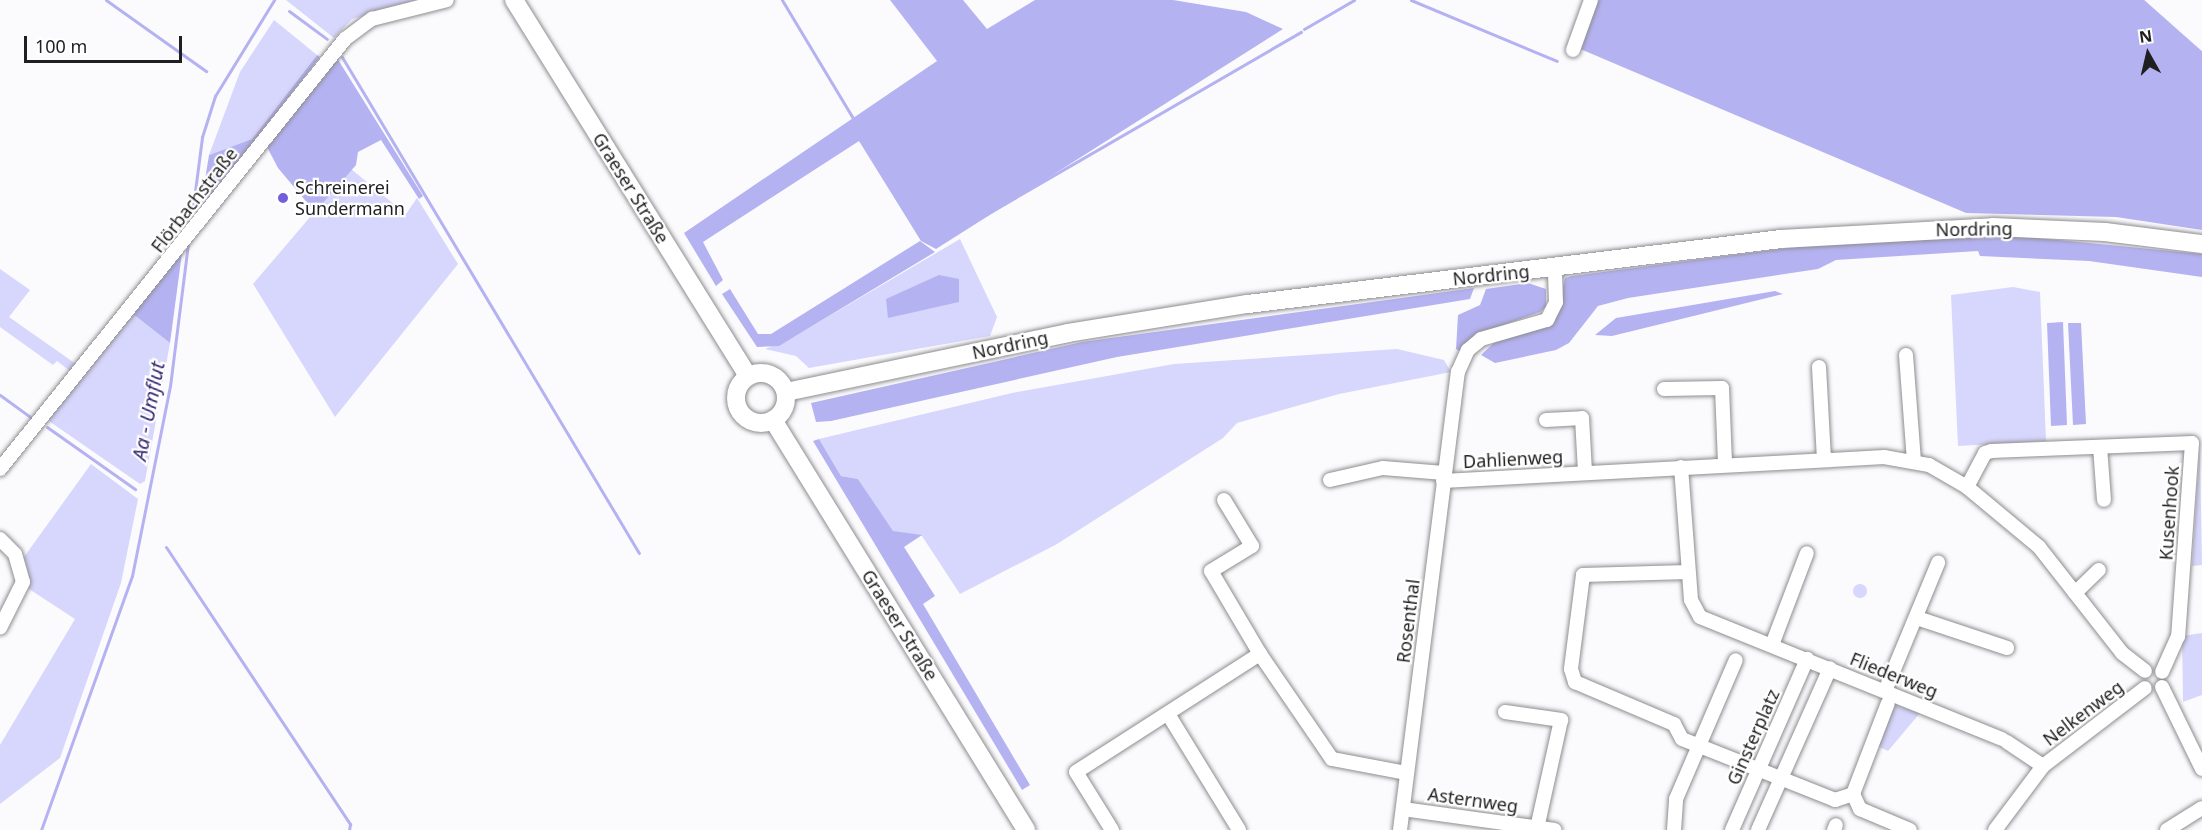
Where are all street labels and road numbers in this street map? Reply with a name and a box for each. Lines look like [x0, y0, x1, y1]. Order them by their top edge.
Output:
street label: Graeser Straße [588, 129, 674, 247]
street label: Flörbachstraße [146, 143, 242, 257]
street label: Nordring [1935, 218, 2013, 240]
street label: Nordring [1452, 260, 1530, 290]
street label: Nordring [970, 326, 1050, 364]
street label: Dahlienweg [1462, 446, 1564, 472]
street label: Kusenhook [2155, 465, 2183, 561]
street label: Graeser Straße [857, 566, 943, 684]
street label: Rosenthal [1392, 578, 1424, 664]
street label: Fliederweg [1847, 648, 1941, 702]
street label: Nelkenweg [2039, 676, 2127, 750]
street label: Ginsterplatz [1722, 686, 1784, 788]
street label: Asternweg [1427, 783, 1519, 817]

